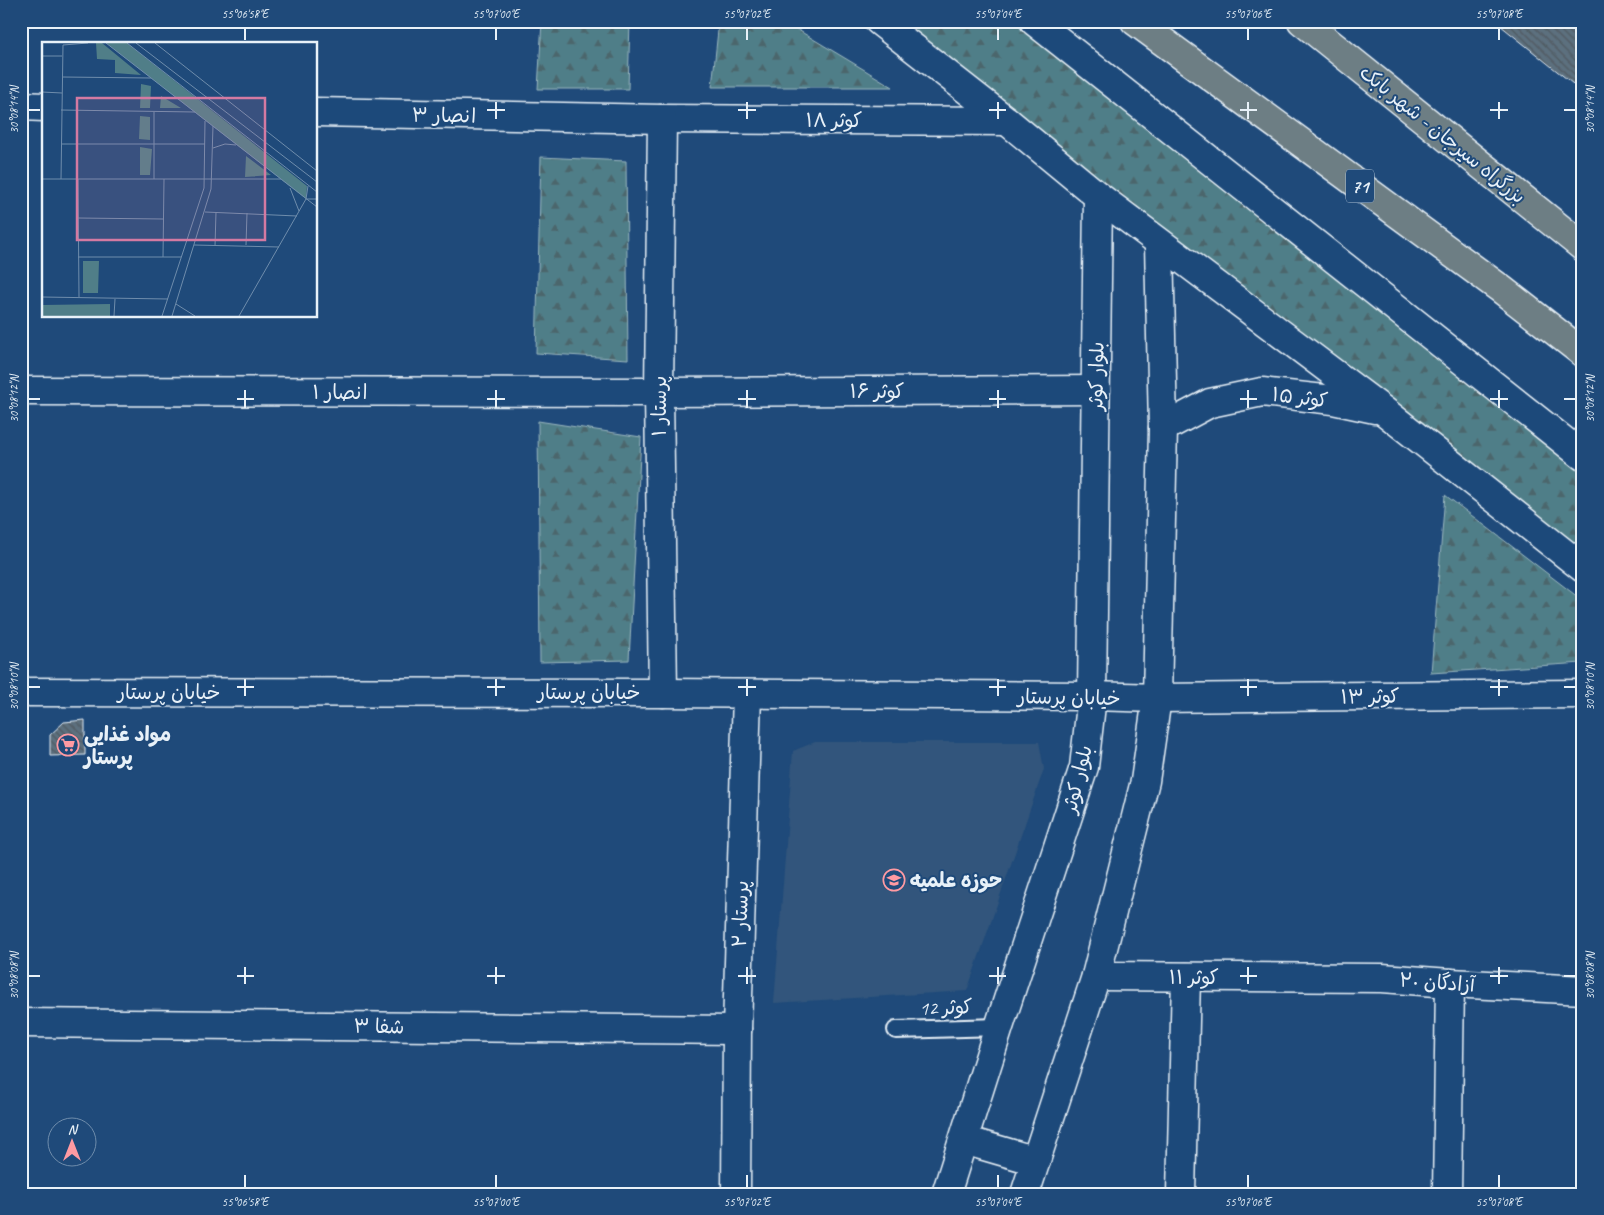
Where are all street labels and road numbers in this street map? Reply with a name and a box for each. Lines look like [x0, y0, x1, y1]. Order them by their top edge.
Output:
street label: بزرگراه سیرجان - شهر بابک [1355, 60, 1531, 209]
street label: انصار ۳ [412, 102, 476, 129]
street label: کوثر ۱۸ [806, 108, 862, 133]
road number: 71 [1346, 170, 1374, 202]
street label: بلوار کوثر [1083, 341, 1110, 413]
street label: پرستار ۱ [647, 376, 672, 436]
street label: کوثر ۱۶ [850, 379, 904, 404]
street label: انصار ۱ [313, 380, 367, 405]
street label: کوثر ۱۵ [1270, 382, 1329, 413]
street label: خیابان پرستار [116, 680, 221, 705]
street label: خیابان پرستار [536, 680, 641, 705]
street label: کوثر ۱۳ [1340, 683, 1400, 710]
street label: خیابان پرستار [1015, 684, 1121, 711]
street label: بلوار کوثر [1057, 743, 1098, 818]
street label: پرستار ۲ [727, 880, 754, 948]
street label: کوثر ۱۱ [1169, 965, 1219, 990]
street label: آزادگان ۲۰ [1398, 967, 1477, 998]
street label: کوثر 12 [919, 994, 973, 1021]
street label: شفا ۳ [353, 1014, 405, 1039]

